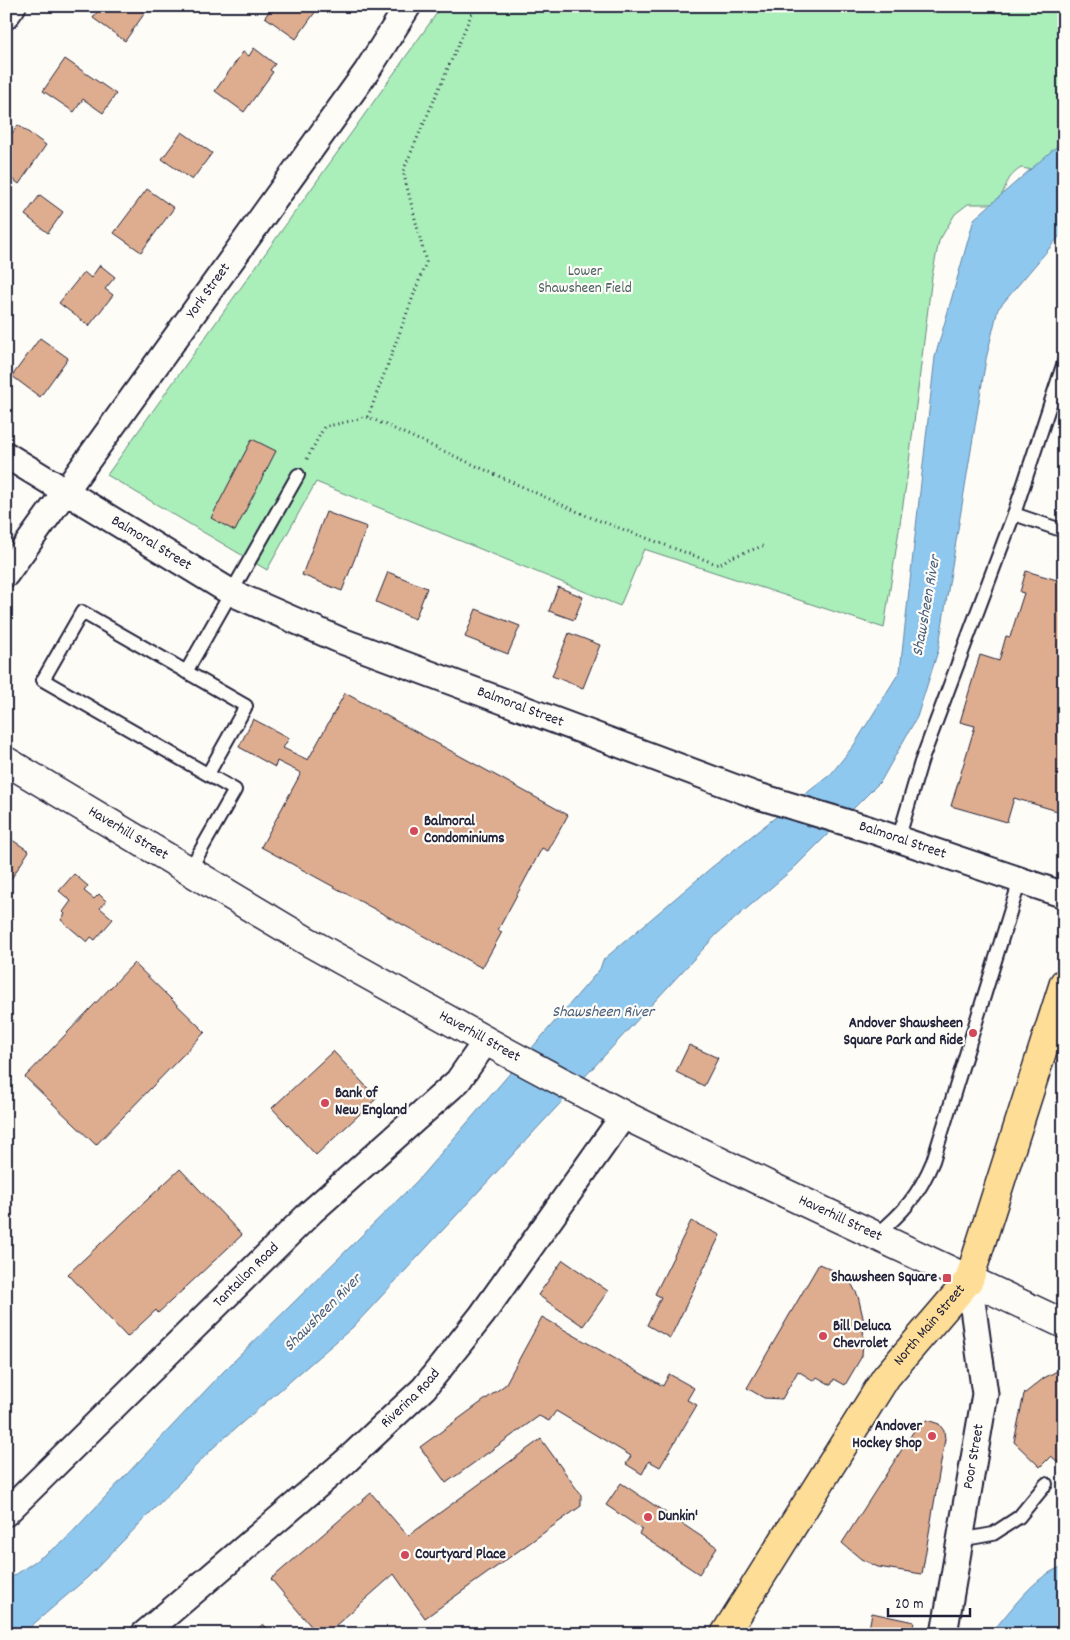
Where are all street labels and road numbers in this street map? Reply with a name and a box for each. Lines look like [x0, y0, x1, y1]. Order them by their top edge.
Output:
street label: York Street [181, 259, 237, 324]
street label: Balmoral Street [107, 511, 196, 577]
street label: Balmoral Street [474, 681, 567, 734]
street label: Haverhill Street [84, 801, 172, 867]
street label: Balmoral Street [856, 816, 950, 866]
street label: Haverhill Street [435, 1006, 524, 1069]
street label: Haverhill Street [795, 1190, 886, 1248]
street label: Tantallon Road [209, 1238, 285, 1313]
street label: North Main Street [889, 1280, 972, 1371]
street label: Riverina Road [376, 1364, 446, 1434]
street label: Poor Street [958, 1422, 991, 1491]

